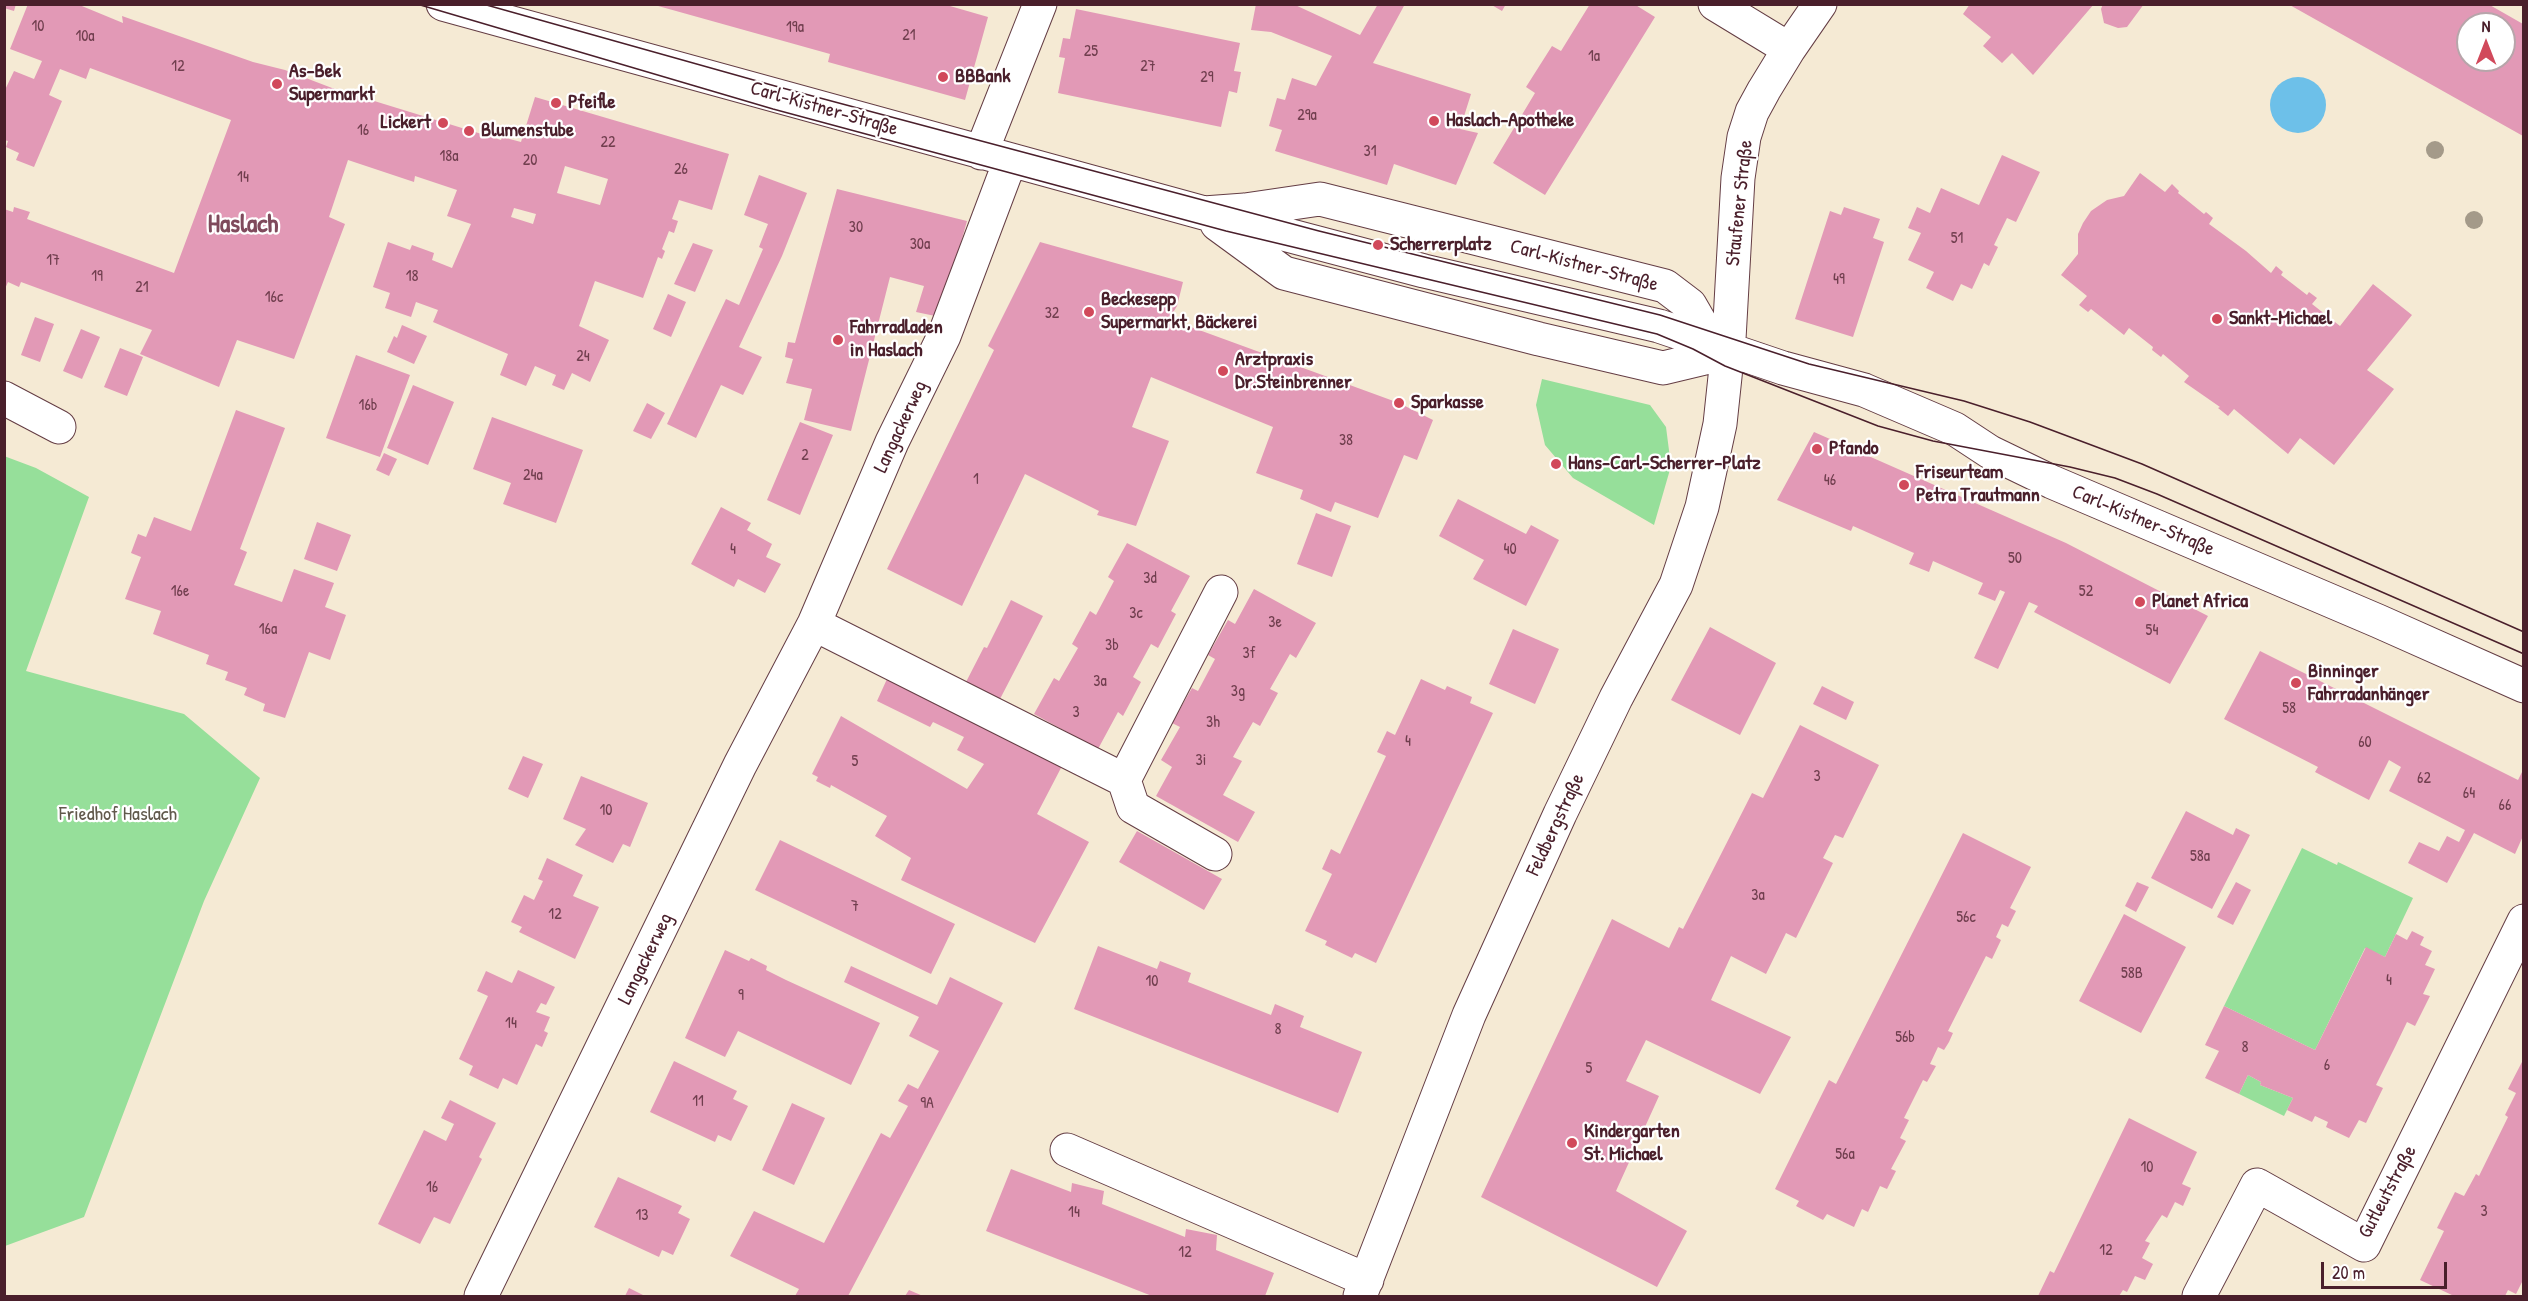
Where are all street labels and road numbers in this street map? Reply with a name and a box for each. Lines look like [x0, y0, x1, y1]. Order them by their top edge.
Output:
street label: Carl-Kistner-Straße [747, 76, 901, 142]
street label: Staufener Straße [1721, 139, 1759, 267]
street label: Carl-Kistner-Straße [1507, 235, 1661, 297]
street label: Langackerweg [869, 377, 933, 477]
street label: Carl-Kistner-Straße [2068, 480, 2218, 562]
street label: Feldbergstraße [1522, 770, 1590, 880]
street label: Langackerweg [614, 909, 678, 1009]
street label: Gutleutstraße [2354, 1142, 2422, 1242]

